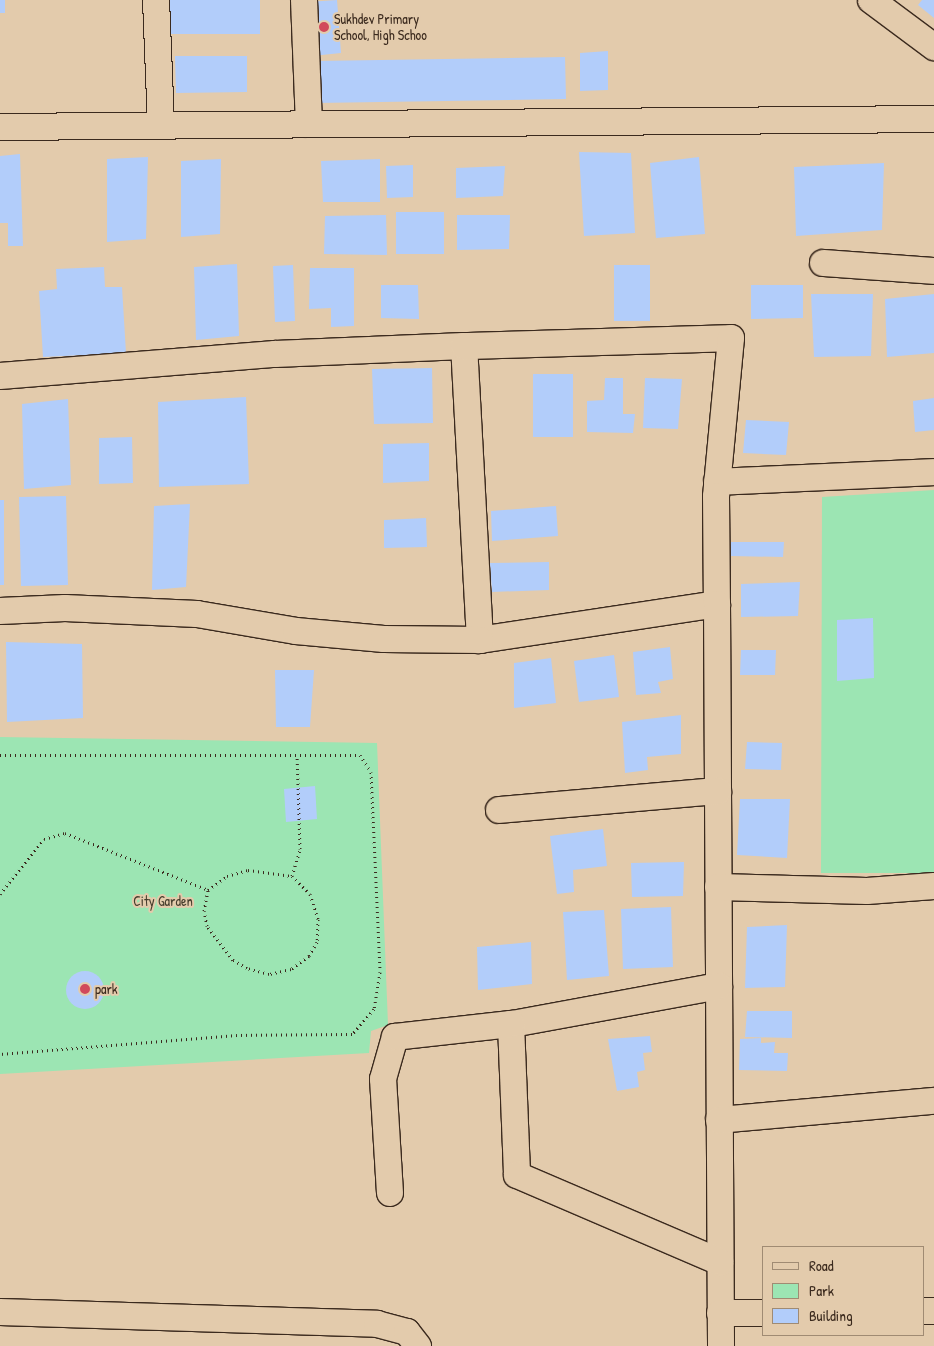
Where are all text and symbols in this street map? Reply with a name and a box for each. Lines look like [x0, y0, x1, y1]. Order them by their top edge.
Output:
place label: Sukhdev Primary School, High Schoo [334, 11, 427, 44]
marker: Sukhdev Primary School, High Schoo [318, 21, 330, 33]
park label: City Garden [133, 893, 193, 909]
place label: park [95, 981, 118, 997]
marker: park [79, 983, 91, 995]
legend [762, 1246, 924, 1336]
text: Road [809, 1255, 834, 1276]
text: Park [809, 1280, 834, 1301]
text: Building [809, 1305, 853, 1326]

